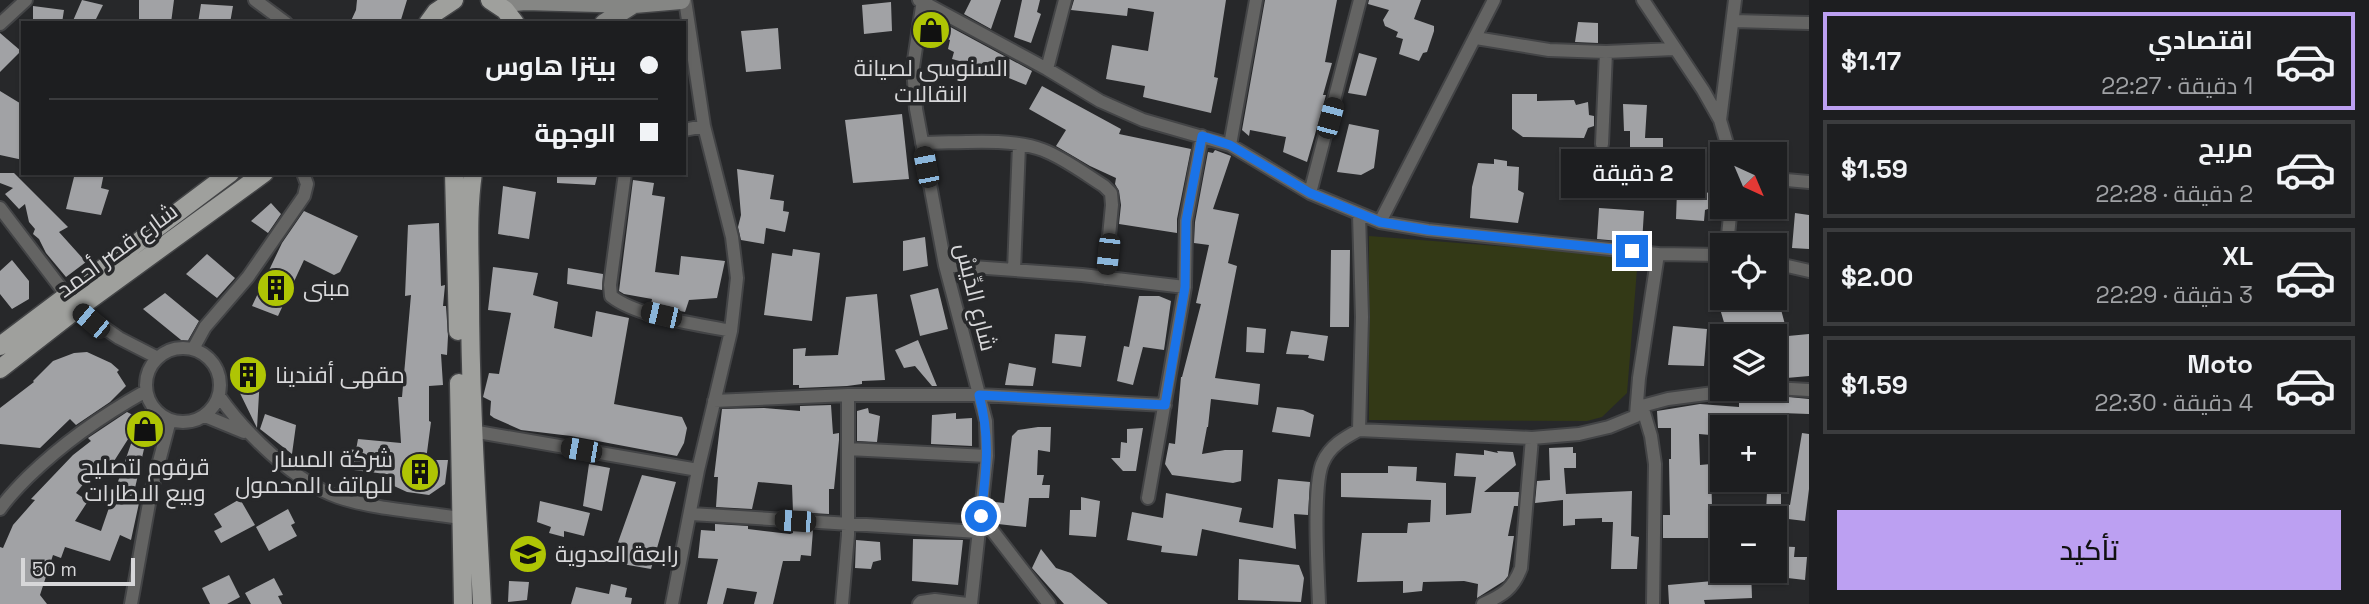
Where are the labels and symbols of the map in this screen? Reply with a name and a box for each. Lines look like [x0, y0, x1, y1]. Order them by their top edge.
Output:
shop icon: السنوسي لصيانة النقالات [910, 9, 952, 51]
place label: السنوسي لصيانة النقالات [854, 53, 1008, 109]
car [1315, 95, 1346, 141]
north arrow [1710, 142, 1787, 219]
car [912, 144, 941, 190]
callout: 2 دقيقة [1560, 149, 1704, 198]
street label: شارع قصر أحمد [50, 196, 184, 305]
car [1096, 232, 1121, 276]
route end [1616, 235, 1648, 267]
street label: شارع الدِّيسْ [947, 240, 1004, 354]
building icon: مبنى [255, 267, 297, 309]
place label: مبنى [303, 273, 350, 303]
car [69, 299, 114, 343]
car [639, 300, 684, 330]
building icon: مقهى أفندينا [227, 354, 269, 396]
place label: مقهى أفندينا [275, 360, 405, 390]
shop icon: قرقوم لتصليح وبيع الاطارات [124, 408, 166, 450]
car [559, 436, 604, 464]
place label: شركة المسار للهاتف المحمول [235, 444, 393, 500]
building icon: شركة المسار للهاتف المحمول [399, 451, 441, 493]
place label: قرقوم لتصليح وبيع الاطارات [80, 452, 210, 509]
route start [965, 500, 997, 532]
car [774, 509, 817, 533]
school or university icon: رابعة العدوية [507, 533, 549, 575]
place label: رابعة العدوية [555, 539, 679, 569]
scale bar [21, 555, 135, 587]

